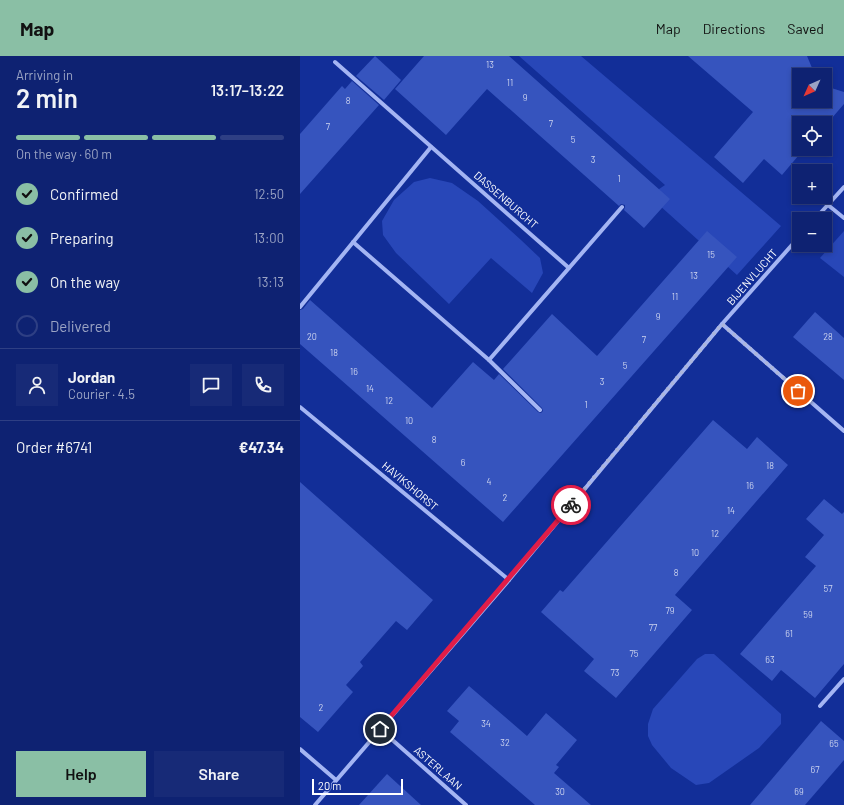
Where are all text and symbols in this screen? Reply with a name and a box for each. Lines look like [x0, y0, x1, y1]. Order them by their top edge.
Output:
text: Map [20, 17, 54, 40]
text: Map [656, 20, 681, 37]
text: Directions [703, 20, 765, 37]
text: Saved [787, 20, 824, 37]
house number: 13 [486, 59, 494, 70]
text: Arriving in [16, 67, 73, 83]
north arrow [792, 68, 832, 108]
map controls [792, 68, 832, 252]
house number: 11 [507, 77, 513, 88]
text: 13:17–13:22 [211, 81, 284, 99]
text: 2 min [16, 82, 78, 113]
house number: 9 [523, 92, 528, 103]
house number: 8 [346, 95, 351, 106]
button: locate [792, 116, 832, 156]
house number: 7 [549, 118, 554, 129]
house number: 7 [326, 121, 331, 132]
house number: 5 [571, 134, 576, 145]
text: On the way · 60 m [16, 146, 112, 162]
house number: 3 [591, 154, 596, 165]
button: + [792, 164, 832, 204]
street label: DASSENBURCHT [472, 168, 541, 231]
house number: 1 [617, 173, 621, 184]
icon: check [16, 183, 38, 205]
text: Confirmed [50, 185, 118, 203]
text: 12:50 [254, 186, 284, 202]
button: − [792, 212, 832, 252]
icon: check [16, 227, 38, 249]
text: Preparing [50, 229, 114, 247]
text: 13:00 [254, 230, 284, 246]
street label: BIJENVLUCHT [724, 246, 779, 307]
house number: 15 [707, 249, 715, 260]
house number: 13 [690, 270, 698, 281]
icon: check [16, 271, 38, 293]
text: On the way [50, 273, 120, 291]
text: 13:13 [257, 274, 284, 290]
house number: 11 [672, 291, 678, 302]
house number: 9 [656, 311, 661, 322]
text: Delivered [50, 317, 111, 335]
house number: 20 [307, 331, 317, 342]
house number: 28 [823, 331, 833, 342]
house number: 7 [642, 334, 647, 345]
house number: 18 [330, 347, 338, 358]
house number: 5 [623, 360, 628, 371]
button: person [16, 364, 58, 406]
button: chat [190, 364, 232, 406]
button: phone [242, 364, 284, 406]
house number: 16 [350, 366, 358, 377]
text: Jordan [68, 368, 115, 386]
pin [781, 374, 815, 408]
house number: 3 [600, 376, 605, 387]
icon: bag [787, 380, 809, 402]
house number: 14 [366, 383, 374, 394]
text: Courier · 4.5 [68, 386, 135, 402]
house number: 12 [385, 395, 393, 406]
house number: 1 [584, 399, 588, 410]
house number: 10 [405, 415, 413, 426]
house number: 8 [432, 434, 437, 445]
text: Order #6741 [16, 438, 92, 456]
text: €47.34 [239, 438, 284, 456]
house number: 6 [461, 457, 466, 468]
street label: HAVIKSHORST [380, 458, 441, 513]
house number: 18 [766, 460, 774, 471]
house number: 4 [487, 476, 492, 487]
house number: 16 [746, 480, 754, 491]
courier [551, 485, 591, 525]
house number: 2 [503, 492, 508, 503]
icon: bike [560, 494, 582, 516]
house number: 14 [727, 505, 735, 516]
house number: 12 [711, 528, 719, 539]
house number: 10 [691, 547, 699, 558]
house number: 8 [674, 567, 679, 578]
house number: 57 [824, 583, 833, 594]
house number: 79 [666, 605, 675, 616]
house number: 59 [803, 609, 813, 620]
house number: 77 [649, 622, 658, 633]
house number: 61 [785, 628, 793, 639]
house number: 75 [630, 648, 639, 659]
house number: 63 [765, 654, 775, 665]
house number: 73 [611, 667, 620, 678]
house number: 2 [319, 702, 324, 713]
pin [363, 712, 397, 746]
icon: home [369, 718, 391, 740]
house number: 34 [481, 718, 491, 729]
house number: 32 [500, 737, 510, 748]
house number: 65 [829, 738, 839, 749]
street label: ASTERLAAN [412, 743, 465, 792]
button: Help [16, 751, 146, 797]
button: Share [154, 751, 284, 797]
house number: 67 [811, 764, 820, 775]
scale bar [312, 777, 403, 796]
text: 20 m [318, 779, 341, 792]
house number: 30 [555, 786, 565, 797]
house number: 69 [794, 786, 804, 797]

